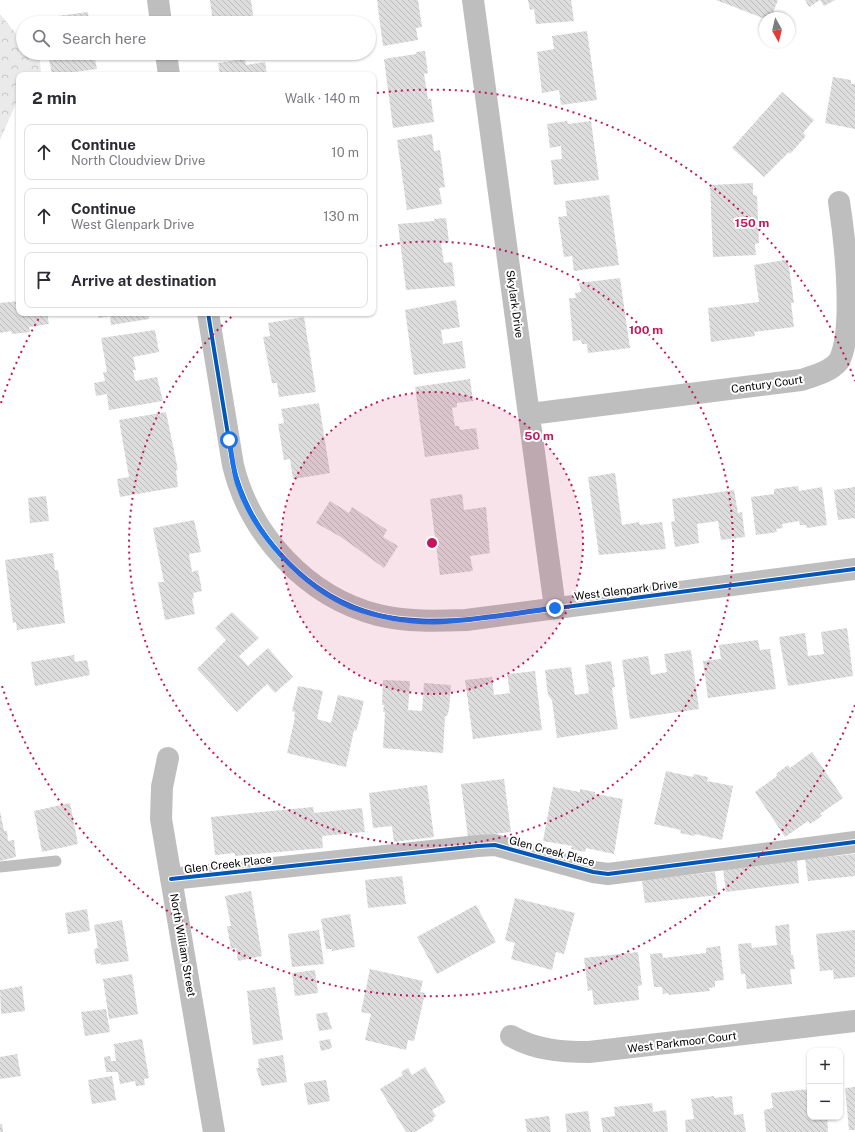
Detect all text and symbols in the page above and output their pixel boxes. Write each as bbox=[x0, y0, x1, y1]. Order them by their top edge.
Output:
north arrow bbox=[759, 12, 795, 48]
search box bbox=[16, 16, 376, 60]
icon: search bbox=[30, 27, 52, 49]
text: Search here bbox=[62, 30, 146, 47]
text: 2 min bbox=[32, 88, 77, 108]
text: Walk · 140 m bbox=[285, 91, 360, 106]
text: Continue bbox=[71, 136, 136, 153]
icon: ahead bbox=[33, 141, 55, 163]
text: 10 m bbox=[331, 145, 359, 160]
text: North Cloudview Drive bbox=[71, 153, 205, 168]
text: Continue bbox=[71, 200, 136, 217]
icon: ahead bbox=[33, 205, 55, 227]
text: 130 m bbox=[323, 209, 359, 224]
text: 150 m bbox=[735, 216, 769, 230]
text: West Glenpark Drive bbox=[71, 217, 194, 232]
icon: arrive bbox=[33, 269, 55, 291]
street label: Skylark Drive bbox=[504, 269, 526, 339]
text: Arrive at destination bbox=[71, 272, 216, 289]
text: 100 m bbox=[629, 323, 663, 337]
street label: Century Court bbox=[730, 373, 804, 395]
text: 50 m bbox=[524, 429, 554, 443]
route start bbox=[220, 431, 238, 449]
centre of rings bbox=[425, 536, 439, 550]
street label: West Glenpark Drive bbox=[574, 578, 678, 602]
route end bbox=[546, 599, 564, 617]
street label: Glen Creek Place bbox=[508, 834, 596, 868]
street label: Glen Creek Place bbox=[184, 853, 272, 875]
street label: North William Street bbox=[168, 893, 198, 997]
street label: West Parkmoor Court bbox=[627, 1029, 737, 1055]
map controls bbox=[807, 1048, 843, 1120]
button: + bbox=[807, 1048, 843, 1084]
button: − bbox=[807, 1084, 843, 1120]

